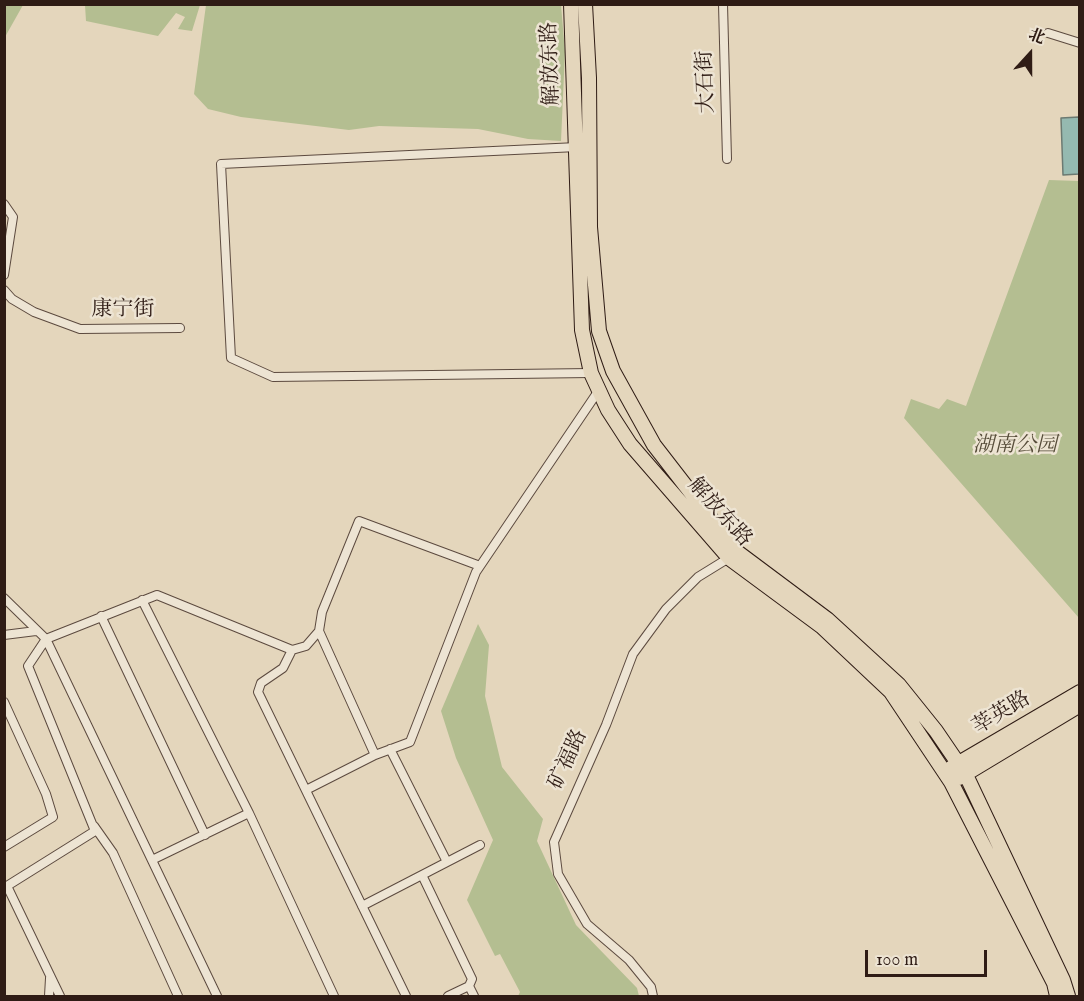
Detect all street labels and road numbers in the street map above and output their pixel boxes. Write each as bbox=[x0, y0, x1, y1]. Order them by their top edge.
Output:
street label: 解放东路 bbox=[538, 22, 566, 106]
street label: 大石街 bbox=[693, 50, 721, 114]
street label: 康宁街 bbox=[92, 298, 154, 324]
street label: 解放东路 bbox=[682, 473, 756, 553]
street label: 莘英路 bbox=[969, 687, 1035, 741]
street label: 矿福路 bbox=[544, 726, 594, 794]

